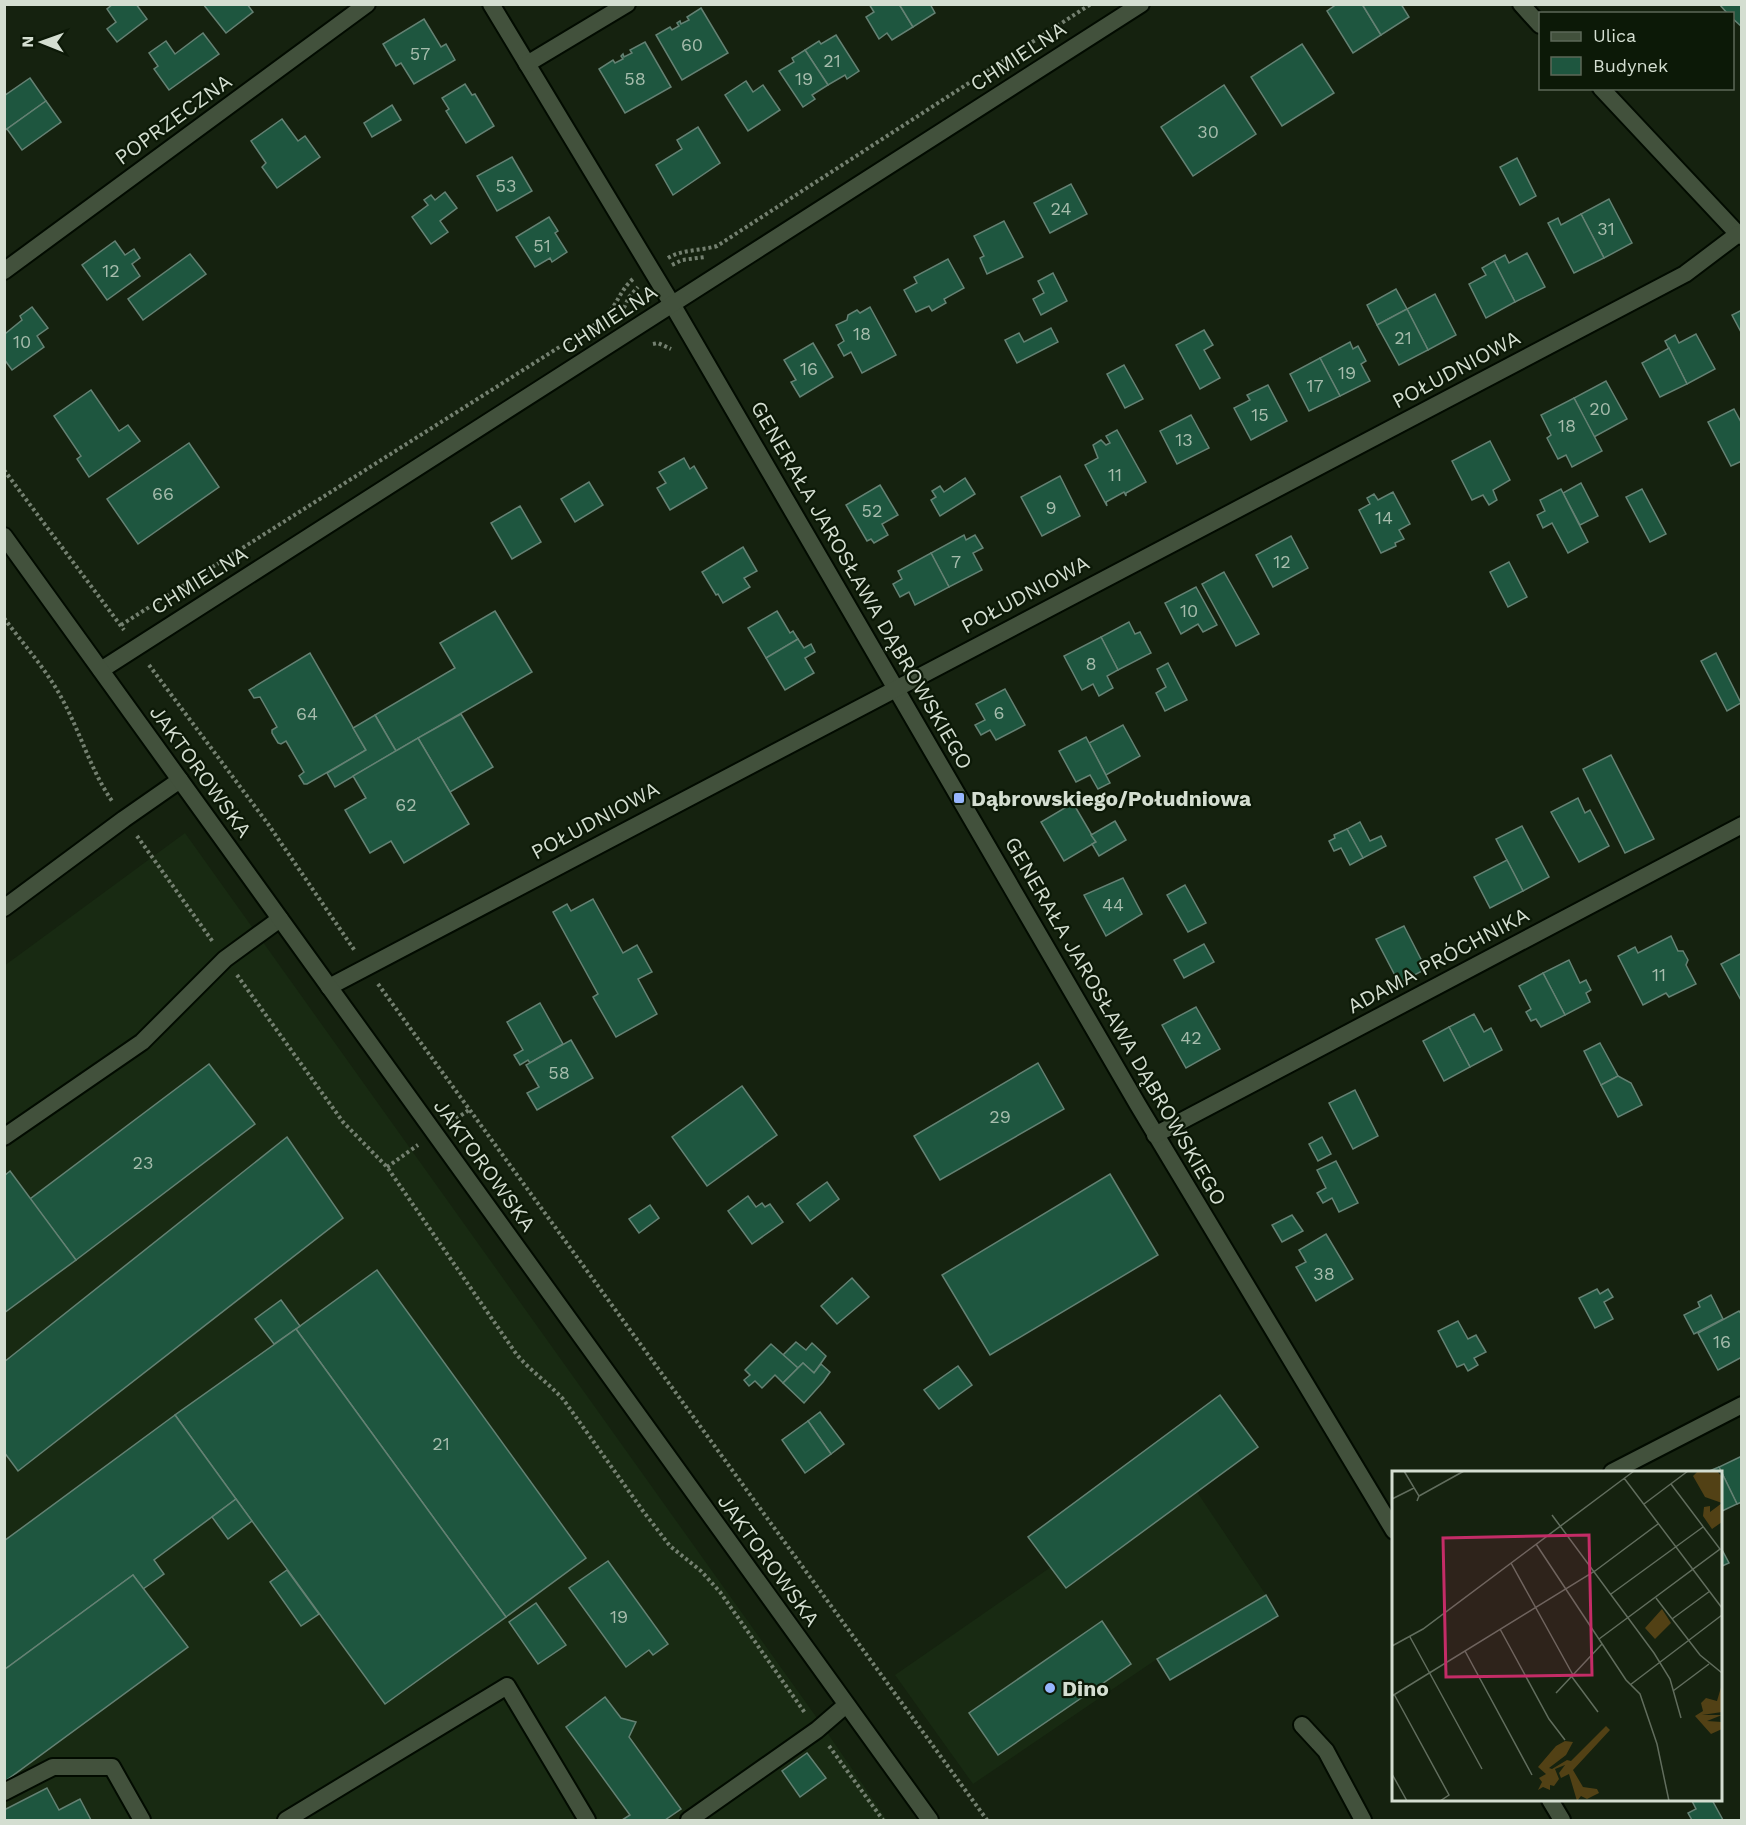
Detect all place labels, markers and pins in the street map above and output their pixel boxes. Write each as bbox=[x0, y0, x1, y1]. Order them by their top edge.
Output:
place label: Dąbrowskiego/Południowa bbox=[971, 786, 1252, 811]
marker: Dąbrowskiego/Południowa bbox=[952, 791, 966, 805]
place label: Dino bbox=[1062, 1676, 1109, 1701]
marker: Dino bbox=[1043, 1681, 1057, 1695]

